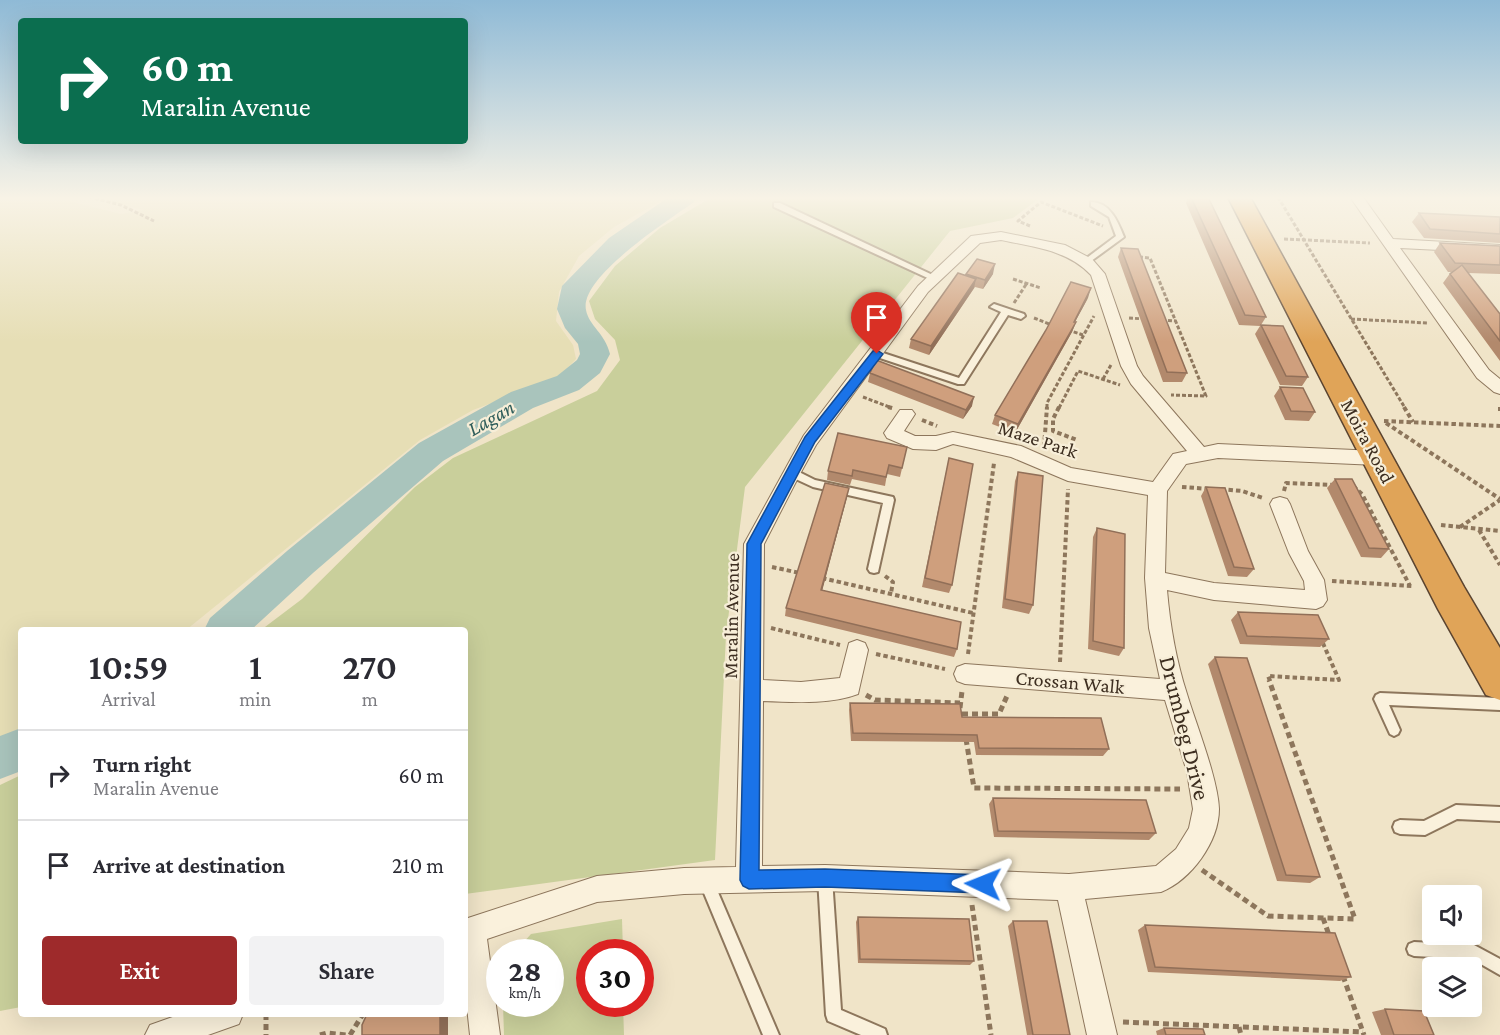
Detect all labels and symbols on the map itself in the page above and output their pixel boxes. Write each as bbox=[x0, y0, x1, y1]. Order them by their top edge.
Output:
pin bbox=[851, 292, 902, 354]
water label: Lagan bbox=[463, 395, 519, 441]
street label: Moira Road bbox=[1337, 395, 1400, 487]
street label: Maze Park bbox=[995, 416, 1081, 462]
street label: Maralin Avenue bbox=[719, 553, 743, 679]
street label: Drumbeg Drive bbox=[1155, 653, 1216, 803]
street label: Crossan Walk bbox=[1015, 666, 1126, 698]
position arrow bbox=[951, 852, 1015, 916]
speed limit sign: 30 bbox=[576, 939, 654, 1017]

